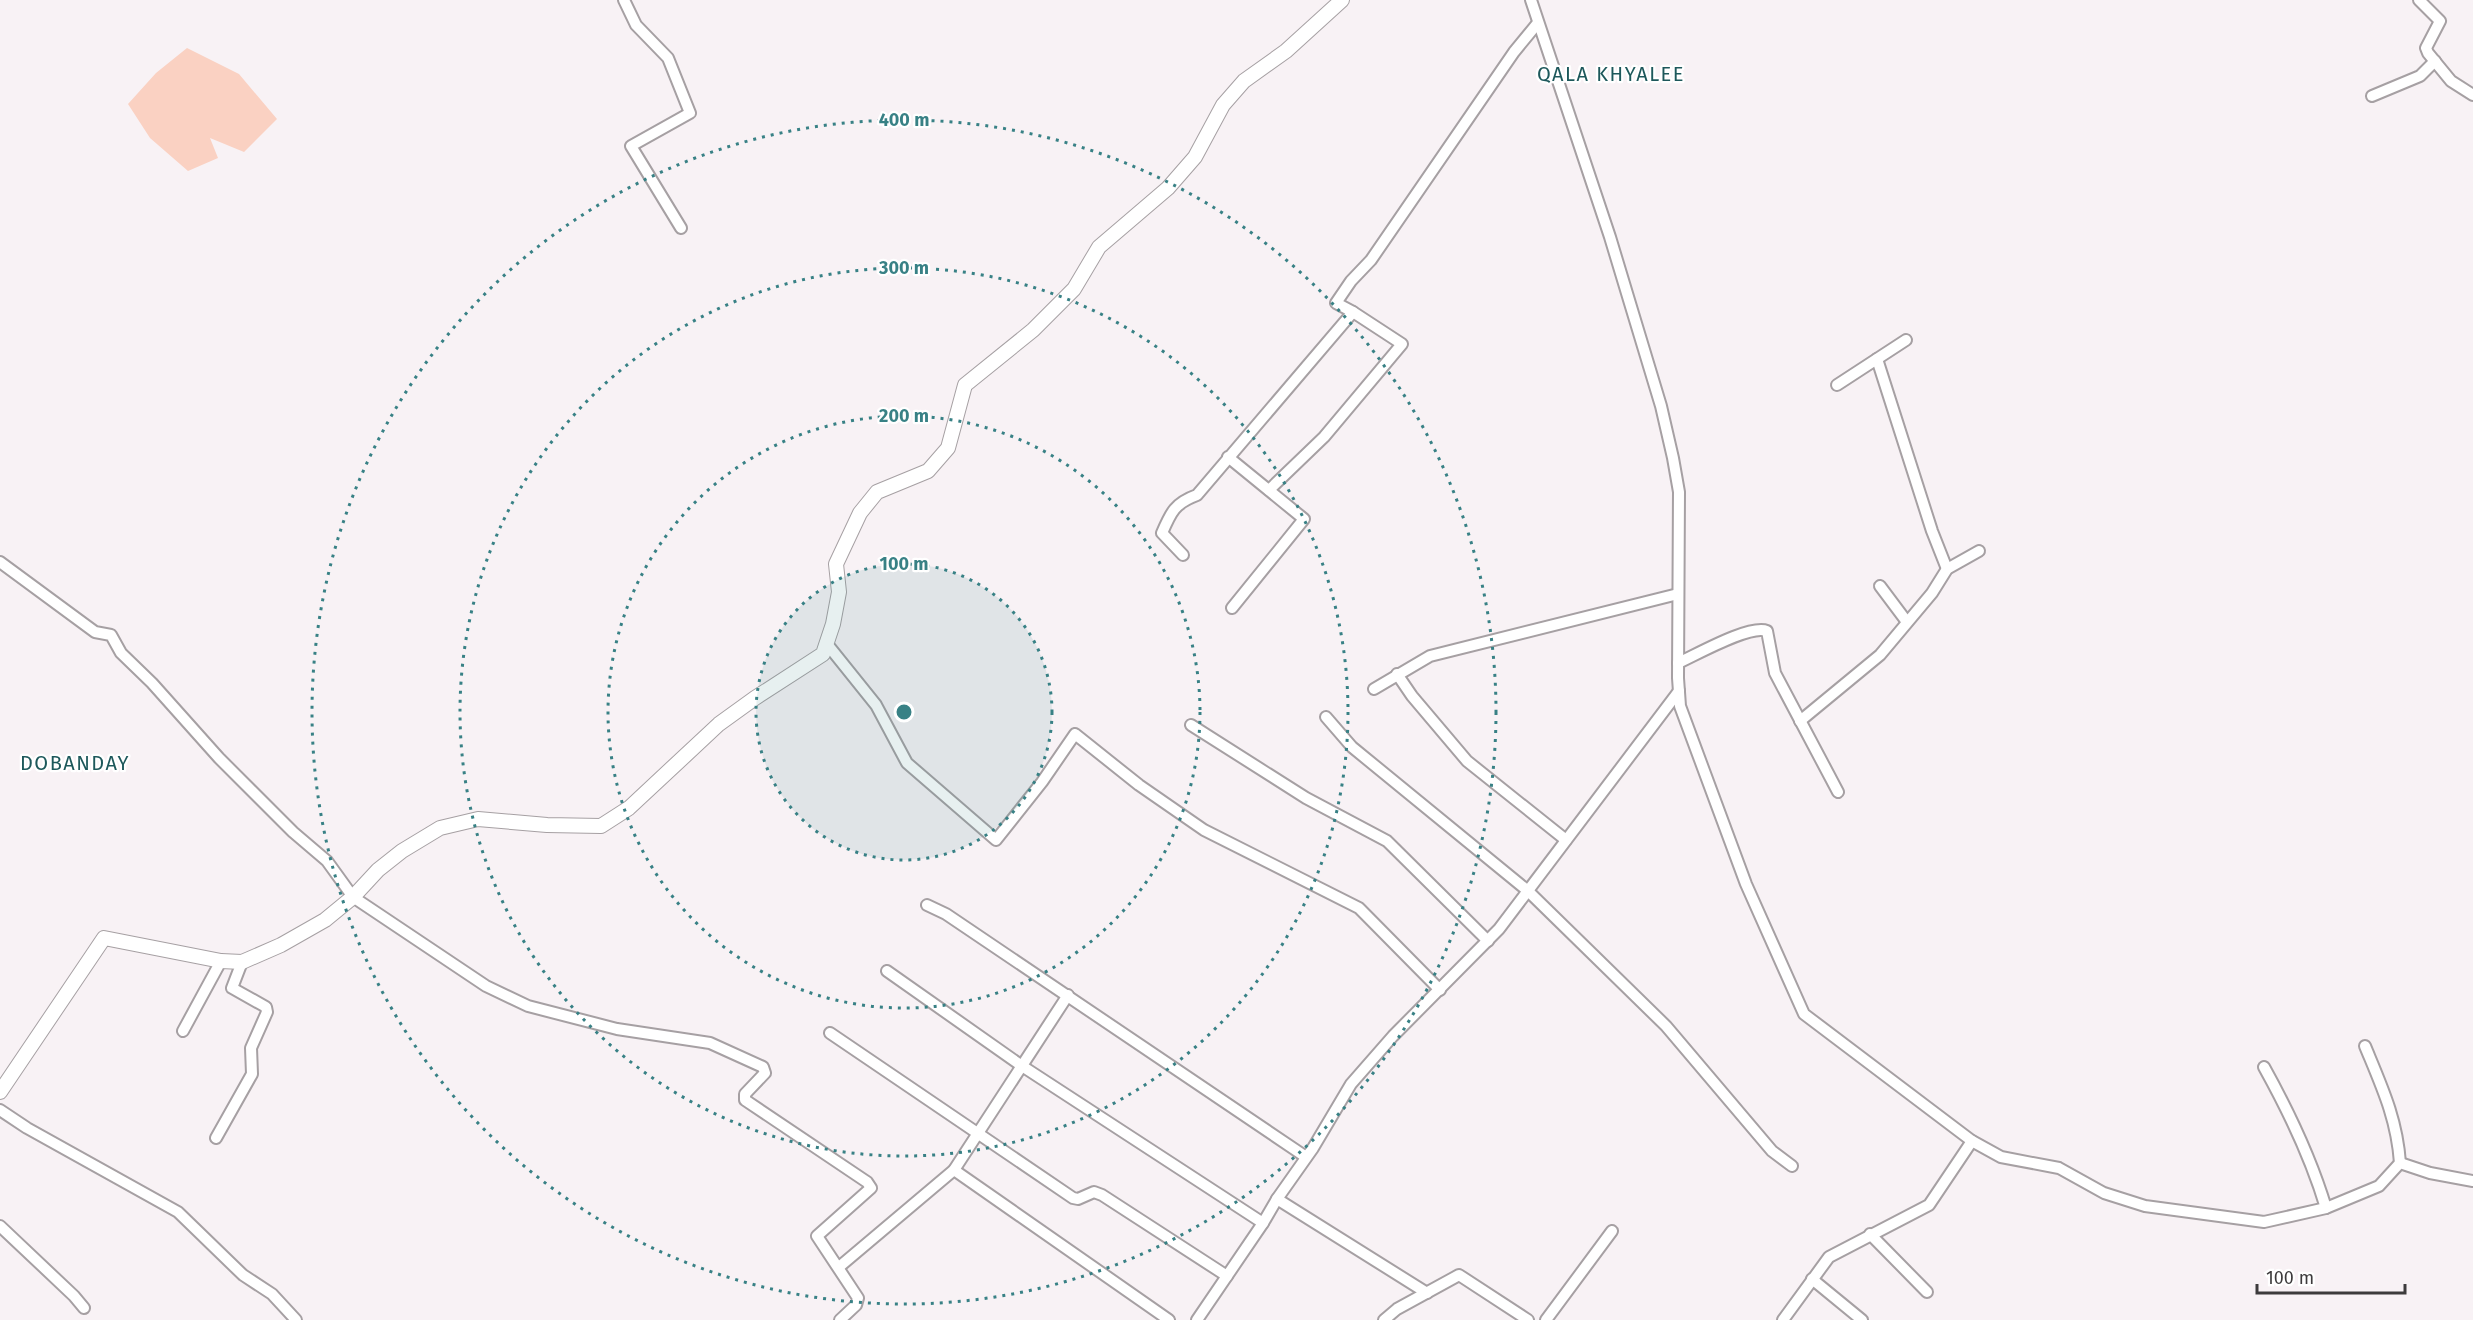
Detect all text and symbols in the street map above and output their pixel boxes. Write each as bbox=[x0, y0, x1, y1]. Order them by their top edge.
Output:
district label: QALA KHYALEE bbox=[1537, 62, 1685, 86]
text: 400 m bbox=[879, 109, 929, 131]
text: 300 m bbox=[878, 257, 929, 279]
text: 200 m bbox=[879, 405, 929, 427]
text: 100 m bbox=[880, 553, 928, 575]
centre of rings bbox=[894, 702, 914, 722]
district label: DOBANDAY bbox=[20, 751, 130, 775]
scale bar bbox=[2257, 1257, 2406, 1295]
text: 100 m bbox=[2266, 1267, 2314, 1289]

